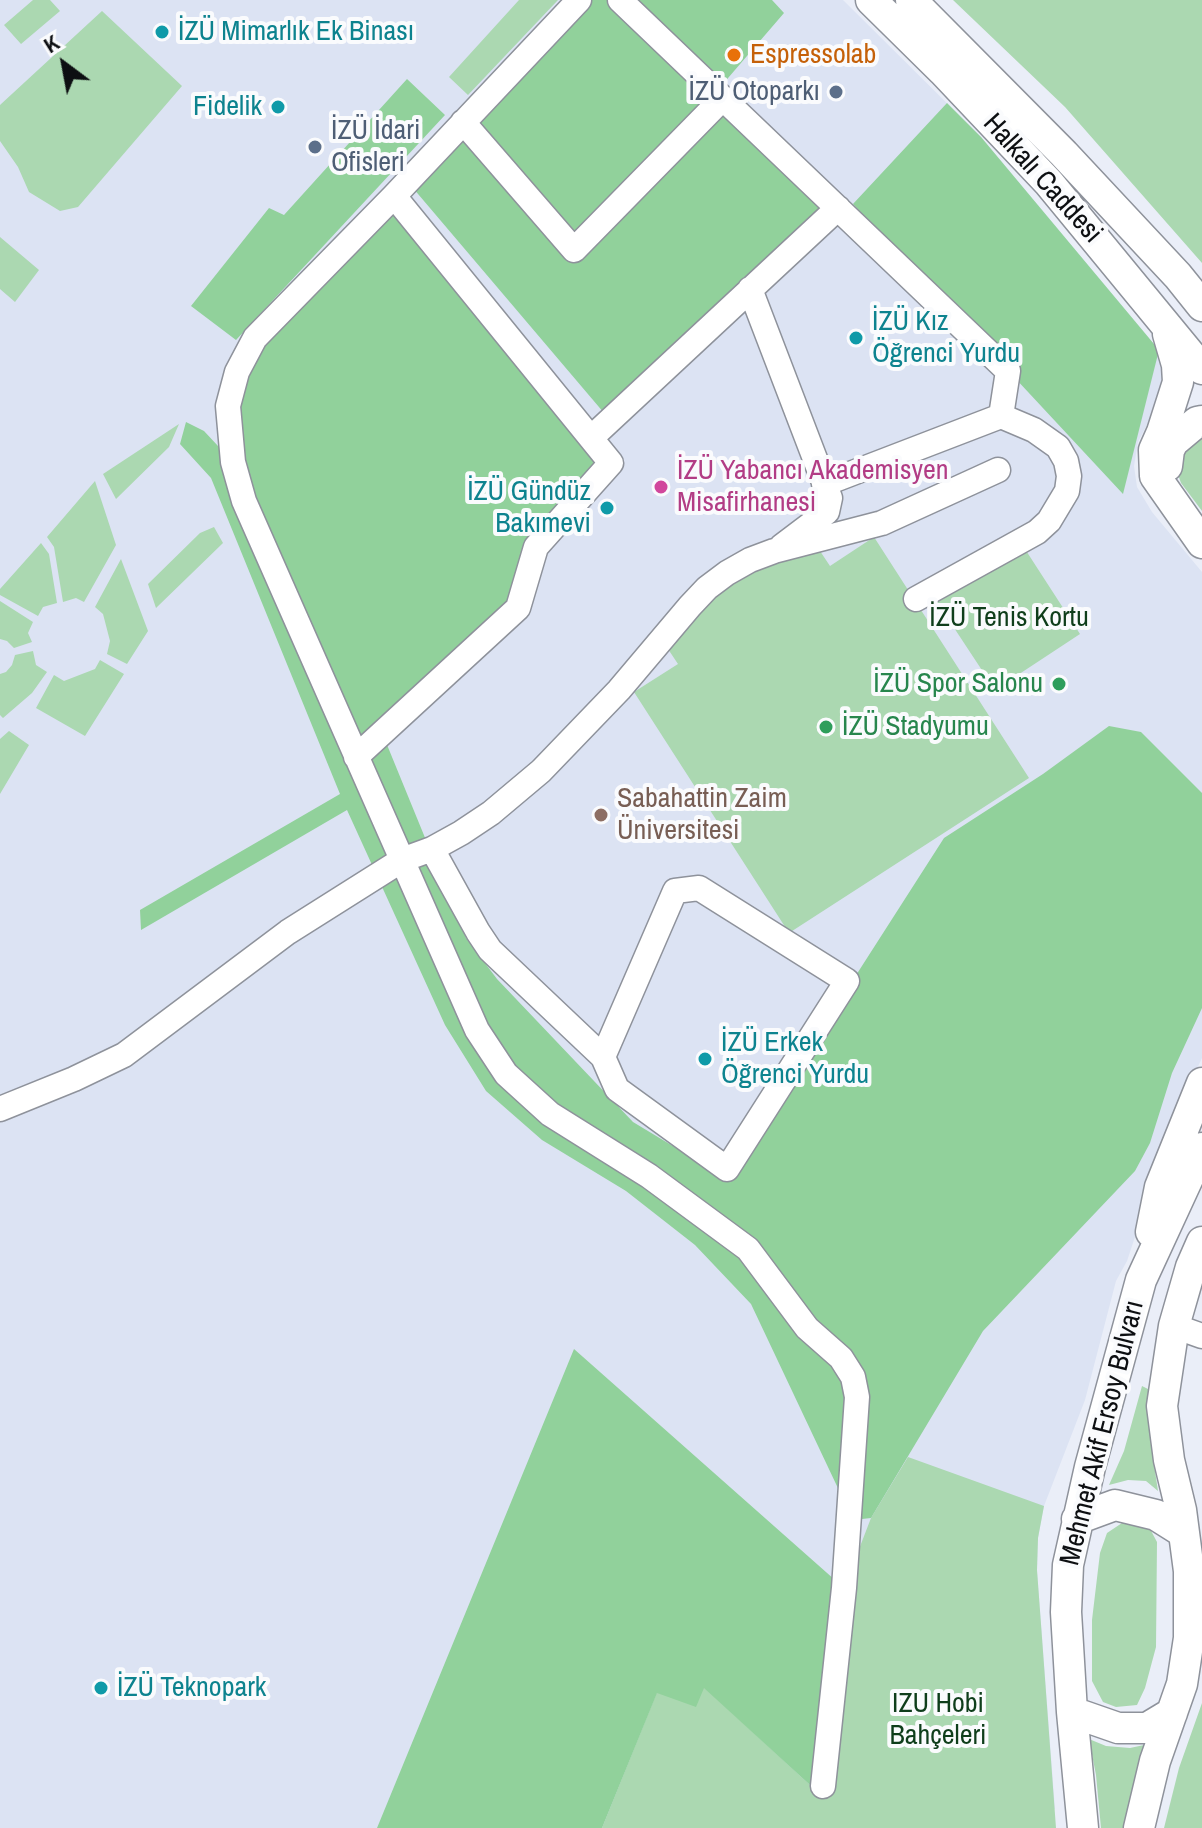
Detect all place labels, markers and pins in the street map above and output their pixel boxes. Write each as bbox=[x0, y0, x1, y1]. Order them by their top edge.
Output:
place label: İZÜ Mimarlık Ek Binası bbox=[178, 15, 414, 49]
marker: İZÜ Mimarlık Ek Binası bbox=[153, 23, 171, 41]
place label: Espressolab bbox=[750, 38, 876, 72]
marker: Espressolab bbox=[725, 46, 743, 64]
place label: İZÜ Otoparkı bbox=[689, 75, 820, 109]
marker: İZÜ Otoparkı bbox=[827, 83, 845, 101]
place label: Fidelik bbox=[193, 90, 262, 124]
marker: Fidelik bbox=[269, 98, 287, 116]
place label: İZÜ İdari Ofisleri bbox=[331, 114, 420, 180]
marker: İZÜ İdari Ofisleri bbox=[306, 138, 324, 156]
place label: İZÜ Kız Öğrenci Yurdu bbox=[872, 305, 1020, 371]
marker: İZÜ Kız Öğrenci Yurdu bbox=[847, 329, 865, 347]
place label: İZÜ Yabancı Akademisyen Misafirhanesi bbox=[677, 454, 948, 520]
place label: İZÜ Gündüz Bakımevi bbox=[467, 475, 591, 541]
marker: İZÜ Yabancı Akademisyen Misafirhanesi bbox=[652, 478, 670, 496]
marker: İZÜ Gündüz Bakımevi bbox=[598, 499, 616, 517]
place label: İZÜ Spor Salonu bbox=[873, 667, 1043, 701]
marker: İZÜ Spor Salonu bbox=[1050, 675, 1068, 693]
place label: İZÜ Stadyumu bbox=[842, 710, 989, 744]
marker: İZÜ Stadyumu bbox=[817, 718, 835, 736]
place label: Sabahattin Zaim Üniversitesi bbox=[617, 782, 787, 848]
marker: Sabahattin Zaim Üniversitesi bbox=[592, 806, 610, 824]
place label: İZÜ Erkek Öğrenci Yurdu bbox=[721, 1026, 869, 1092]
marker: İZÜ Erkek Öğrenci Yurdu bbox=[696, 1050, 714, 1068]
place label: İZÜ Teknopark bbox=[117, 1671, 266, 1705]
marker: İZÜ Teknopark bbox=[92, 1679, 110, 1697]

